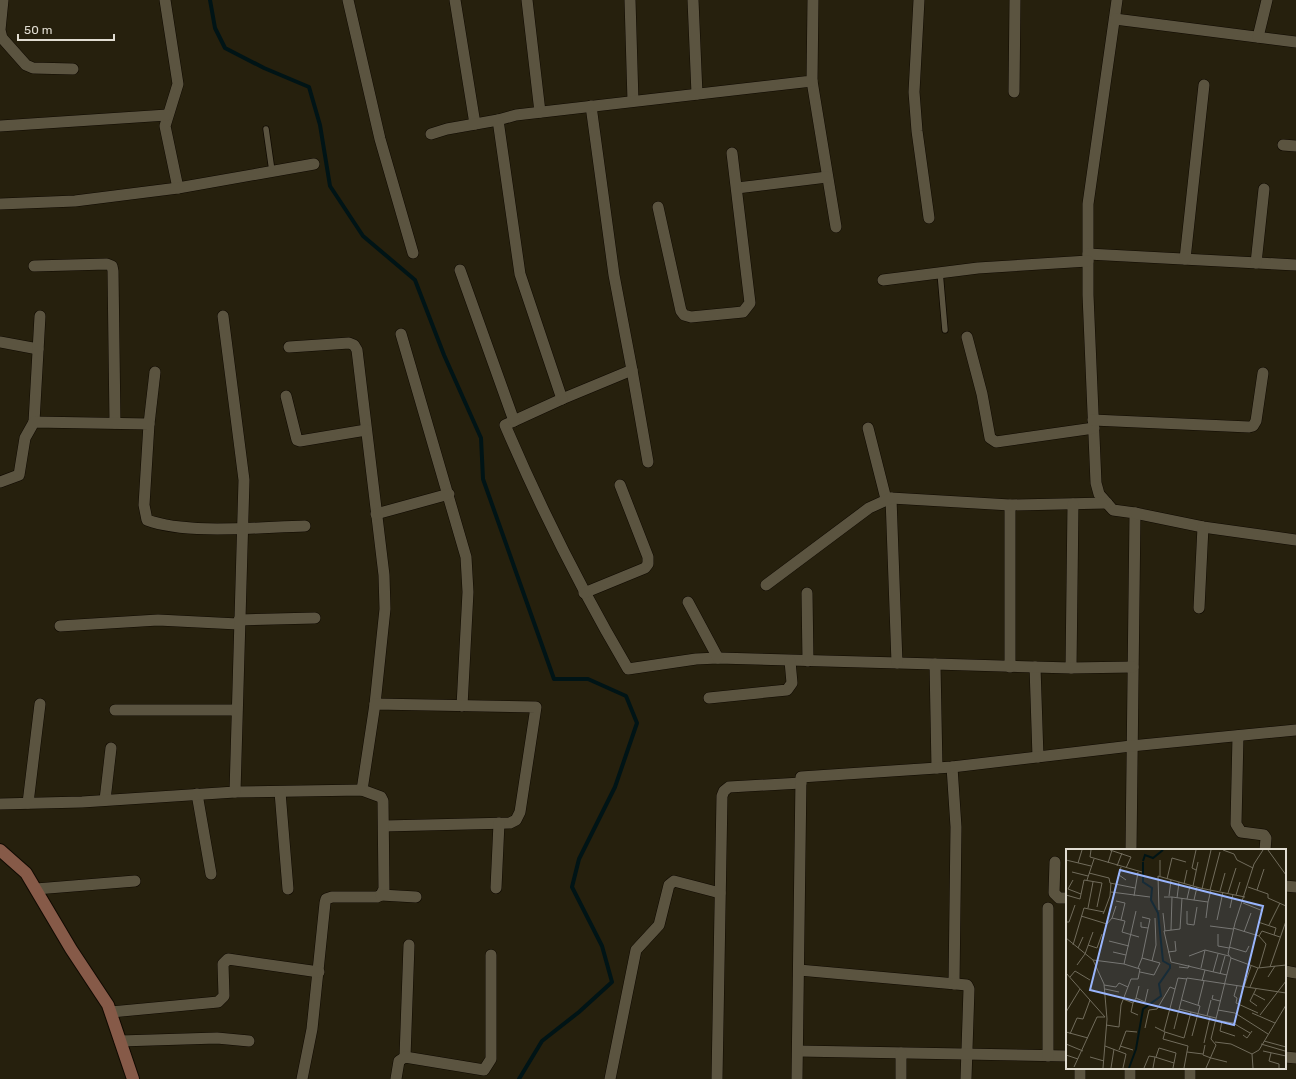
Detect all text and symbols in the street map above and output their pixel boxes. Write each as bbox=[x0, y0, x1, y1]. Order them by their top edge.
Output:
scale bar bbox=[18, 16, 114, 42]
text: 50 m bbox=[24, 23, 52, 37]
inset map bbox=[1066, 849, 1286, 1069]

